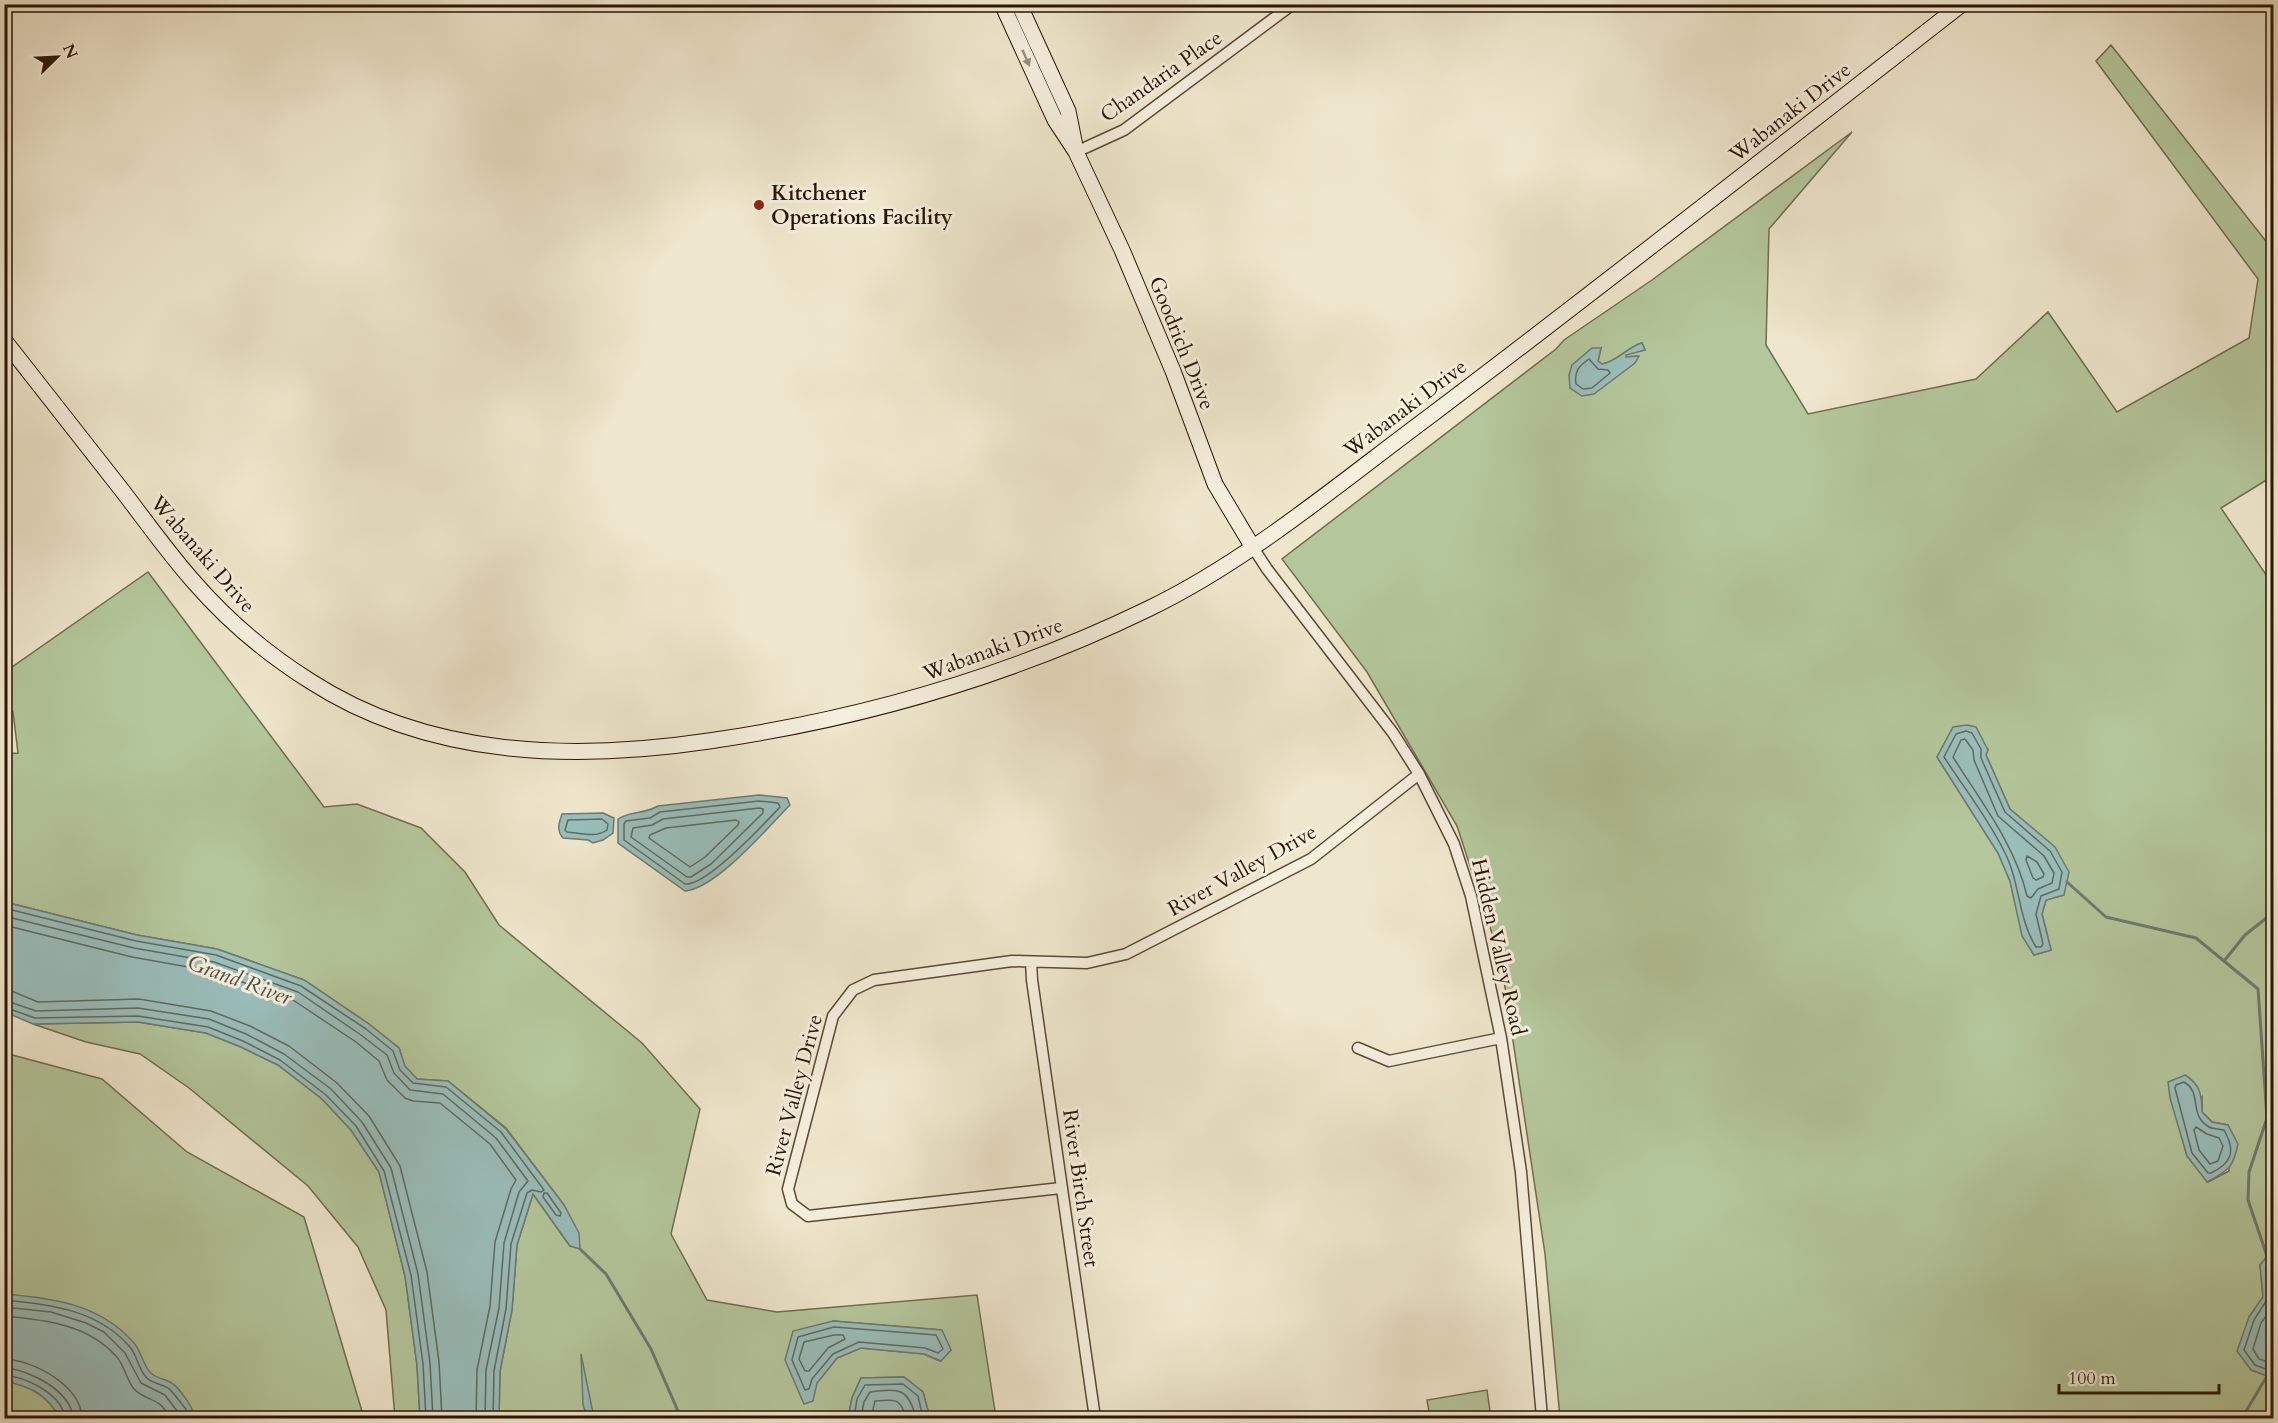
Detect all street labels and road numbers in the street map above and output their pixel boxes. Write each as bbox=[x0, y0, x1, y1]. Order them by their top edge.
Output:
street label: Chandaria Place bbox=[1094, 23, 1228, 129]
street label: Wabanaki Drive bbox=[1723, 56, 1857, 170]
street label: Goodrich Drive bbox=[1142, 272, 1222, 414]
street label: Wabanaki Drive bbox=[1337, 353, 1473, 465]
street label: Wabanaki Drive bbox=[143, 489, 262, 619]
street label: Wabanaki Drive bbox=[918, 611, 1067, 689]
street label: River Valley Drive bbox=[1163, 817, 1322, 923]
street label: Hidden Valley Road bbox=[1464, 856, 1533, 1038]
street label: River Valley Drive bbox=[759, 1011, 830, 1179]
street label: River Birch Street bbox=[1055, 1107, 1106, 1269]

